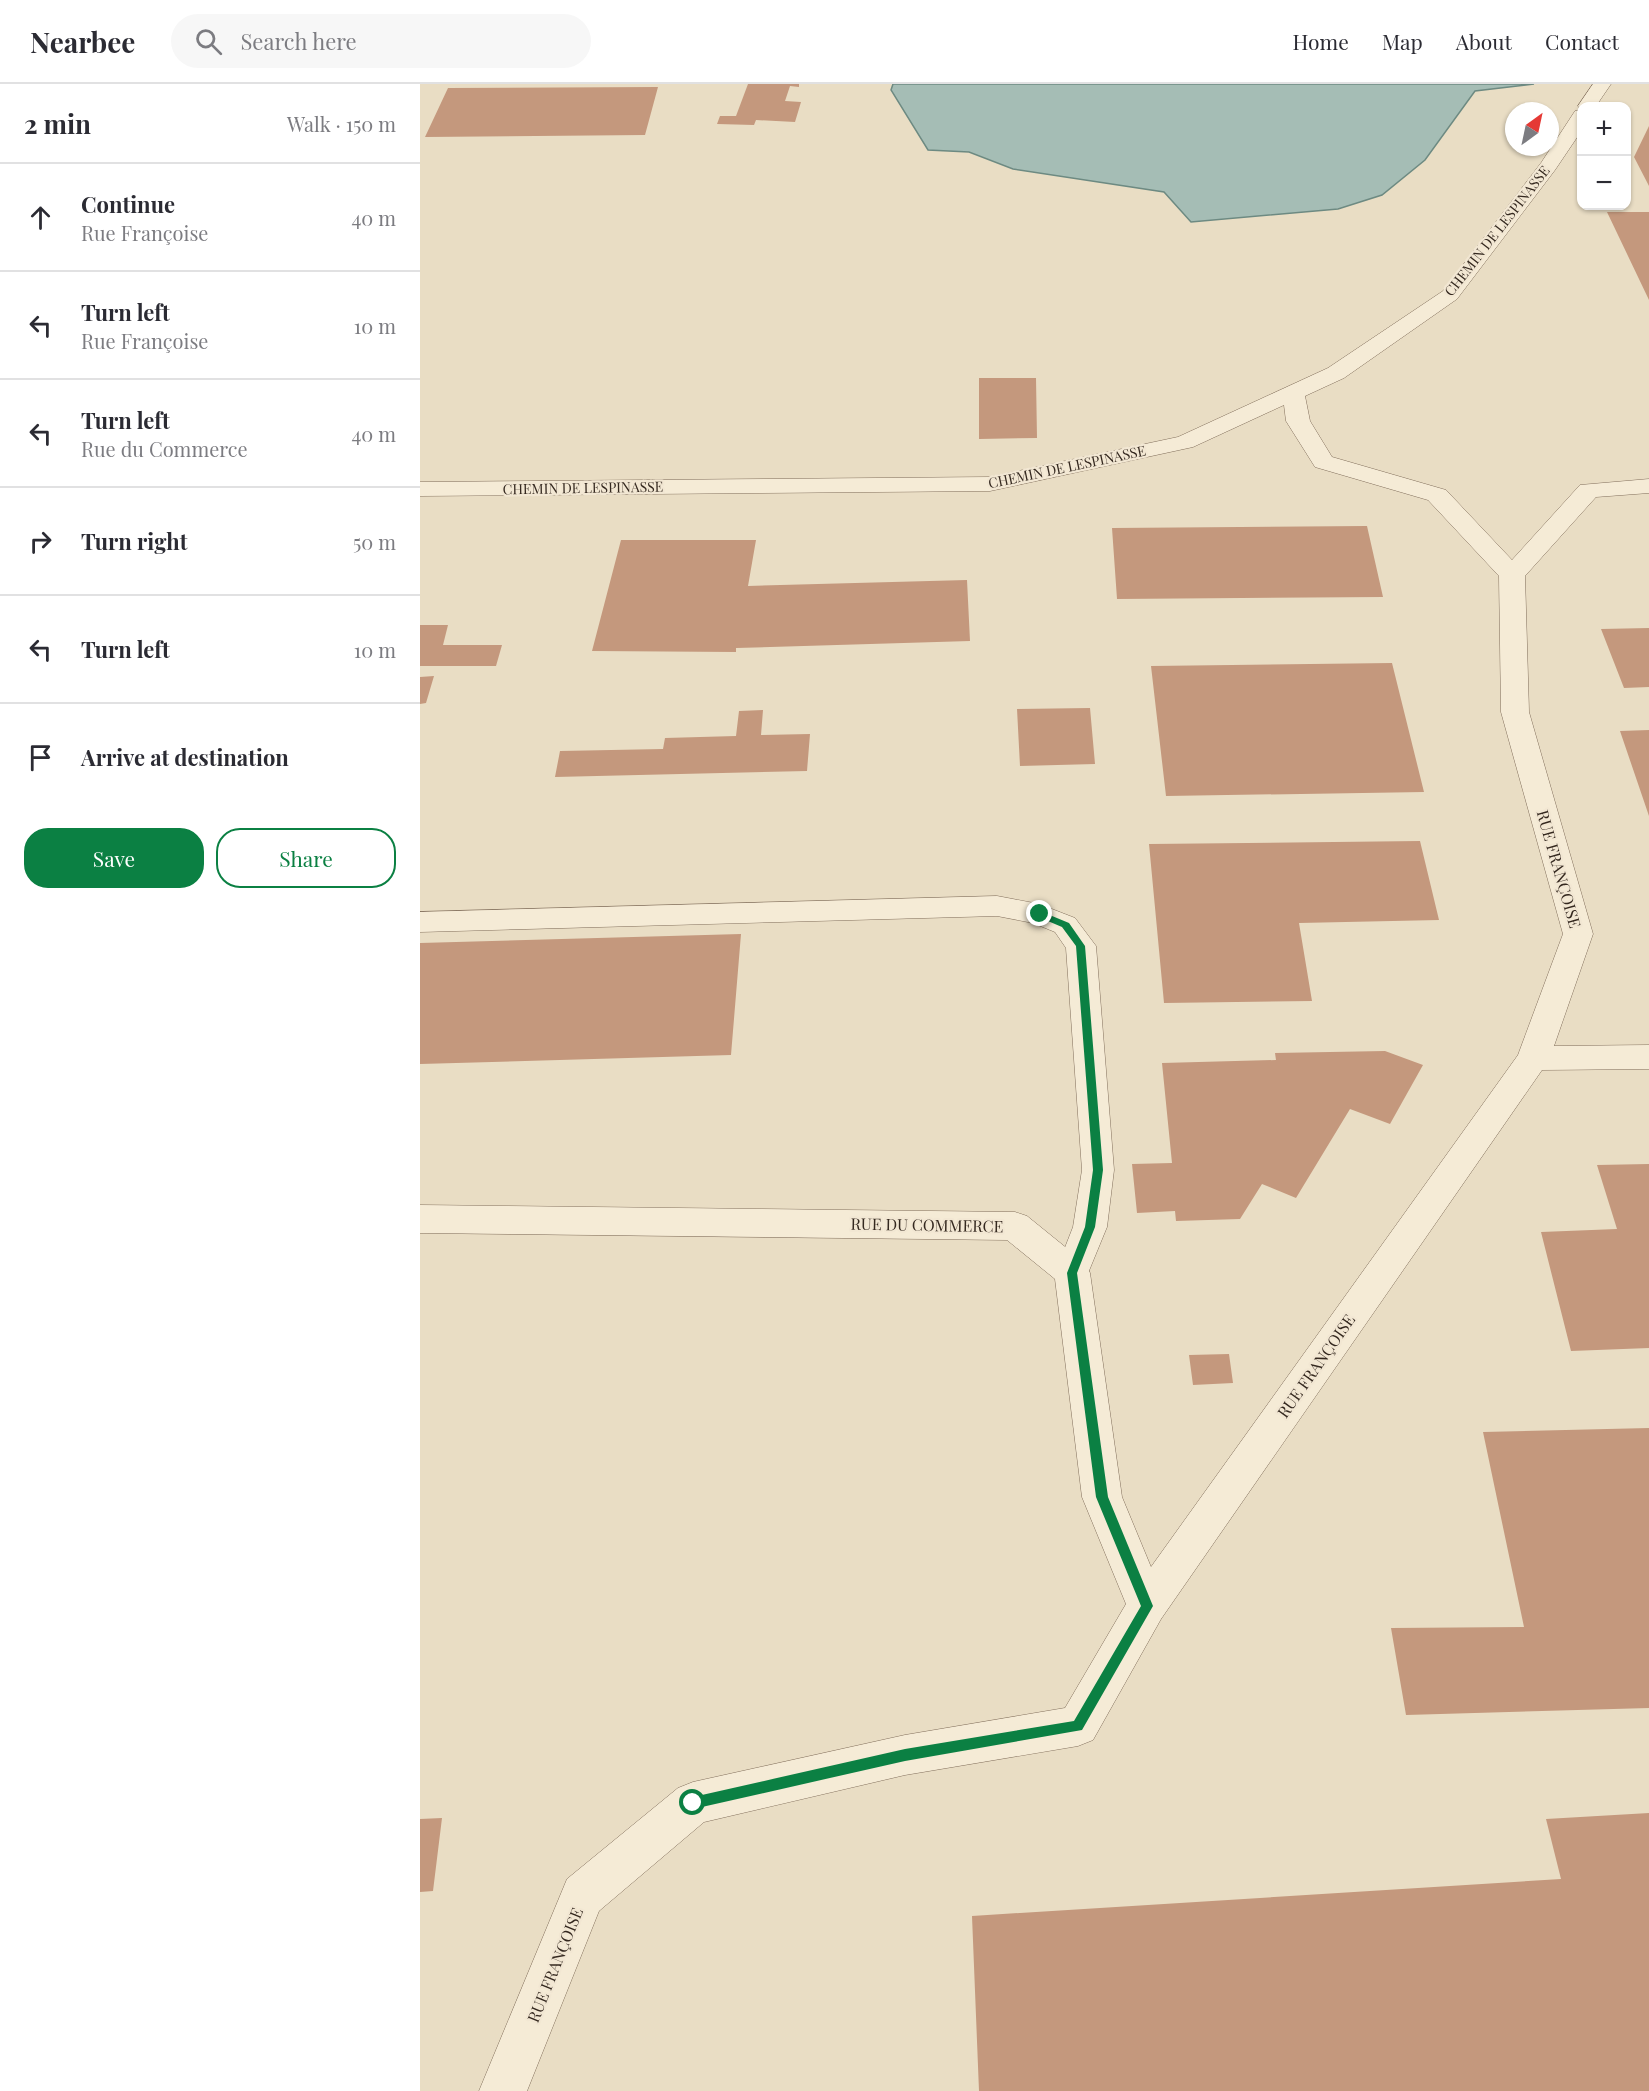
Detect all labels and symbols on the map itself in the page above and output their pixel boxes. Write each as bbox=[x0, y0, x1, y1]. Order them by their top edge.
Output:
north arrow bbox=[1505, 102, 1559, 156]
street label: CHEMIN DE LESPINASSE bbox=[1440, 162, 1554, 300]
street label: CHEMIN DE LESPINASSE bbox=[986, 441, 1147, 492]
street label: CHEMIN DE LESPINASSE bbox=[503, 477, 663, 498]
street label: RUE FRANÇOISE bbox=[1533, 807, 1586, 930]
route end bbox=[1026, 900, 1052, 926]
street label: RUE DU COMMERCE bbox=[850, 1213, 1004, 1236]
street label: RUE FRANÇOISE bbox=[1272, 1310, 1359, 1422]
route start bbox=[679, 1789, 705, 1815]
street label: RUE FRANÇOISE bbox=[522, 1904, 587, 2025]

